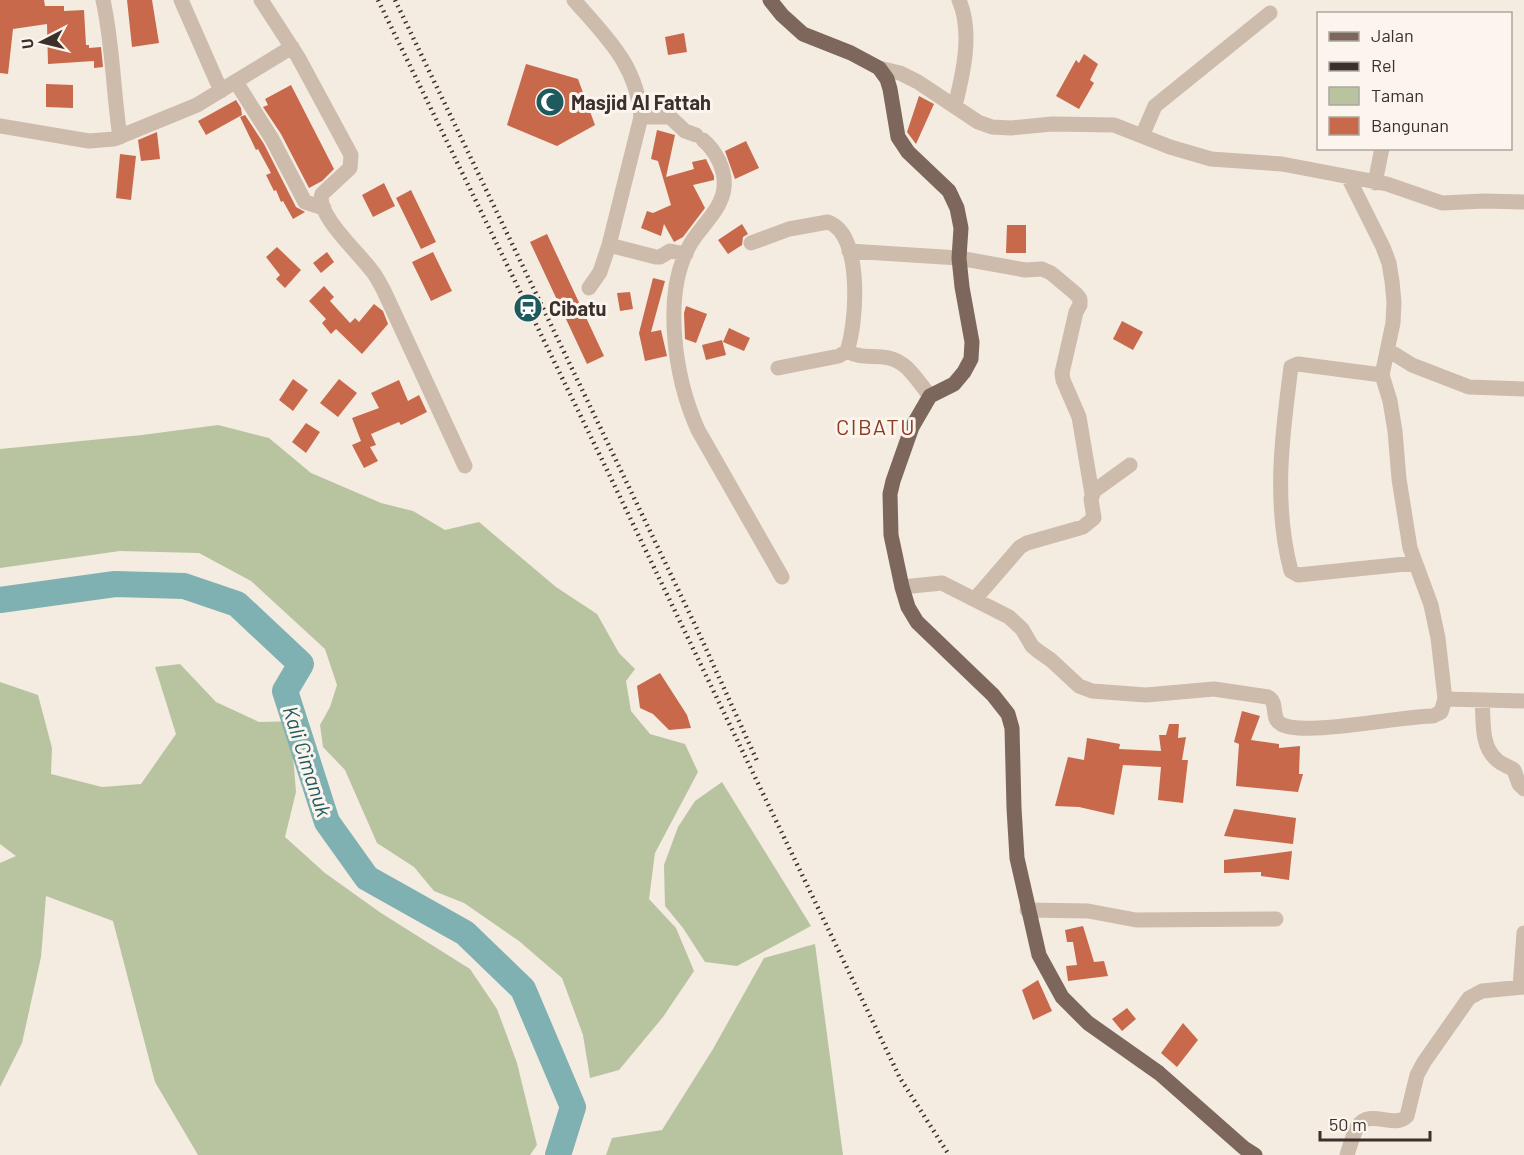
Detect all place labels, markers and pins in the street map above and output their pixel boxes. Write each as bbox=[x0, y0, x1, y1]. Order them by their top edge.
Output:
mosque icon: Masjid Al Fattah bbox=[534, 86, 566, 118]
place label: Masjid Al Fattah bbox=[571, 90, 711, 114]
station icon: Cibatu bbox=[512, 292, 544, 324]
place label: Cibatu bbox=[549, 296, 606, 320]

